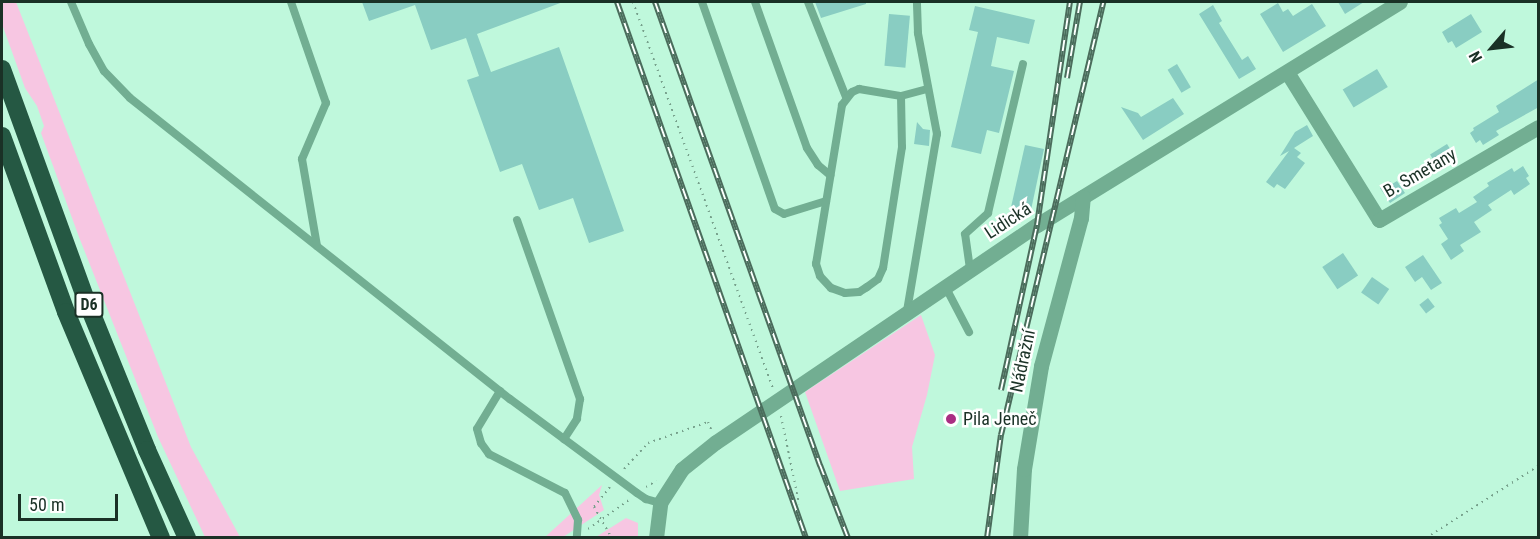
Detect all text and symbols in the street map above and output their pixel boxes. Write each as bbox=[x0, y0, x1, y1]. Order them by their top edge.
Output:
north arrow bbox=[1462, 18, 1522, 78]
text: N bbox=[1465, 48, 1486, 65]
street label: B. Smetany bbox=[1380, 144, 1460, 202]
street label: Lidická bbox=[981, 198, 1035, 244]
road number: D6 bbox=[74, 292, 104, 318]
street label: Nádražní bbox=[1006, 328, 1040, 394]
place label: Pila Jeneč bbox=[963, 408, 1037, 430]
marker: Pila Jeneč bbox=[944, 412, 958, 426]
scale bar bbox=[21, 482, 122, 520]
text: 50 m bbox=[29, 494, 64, 515]

